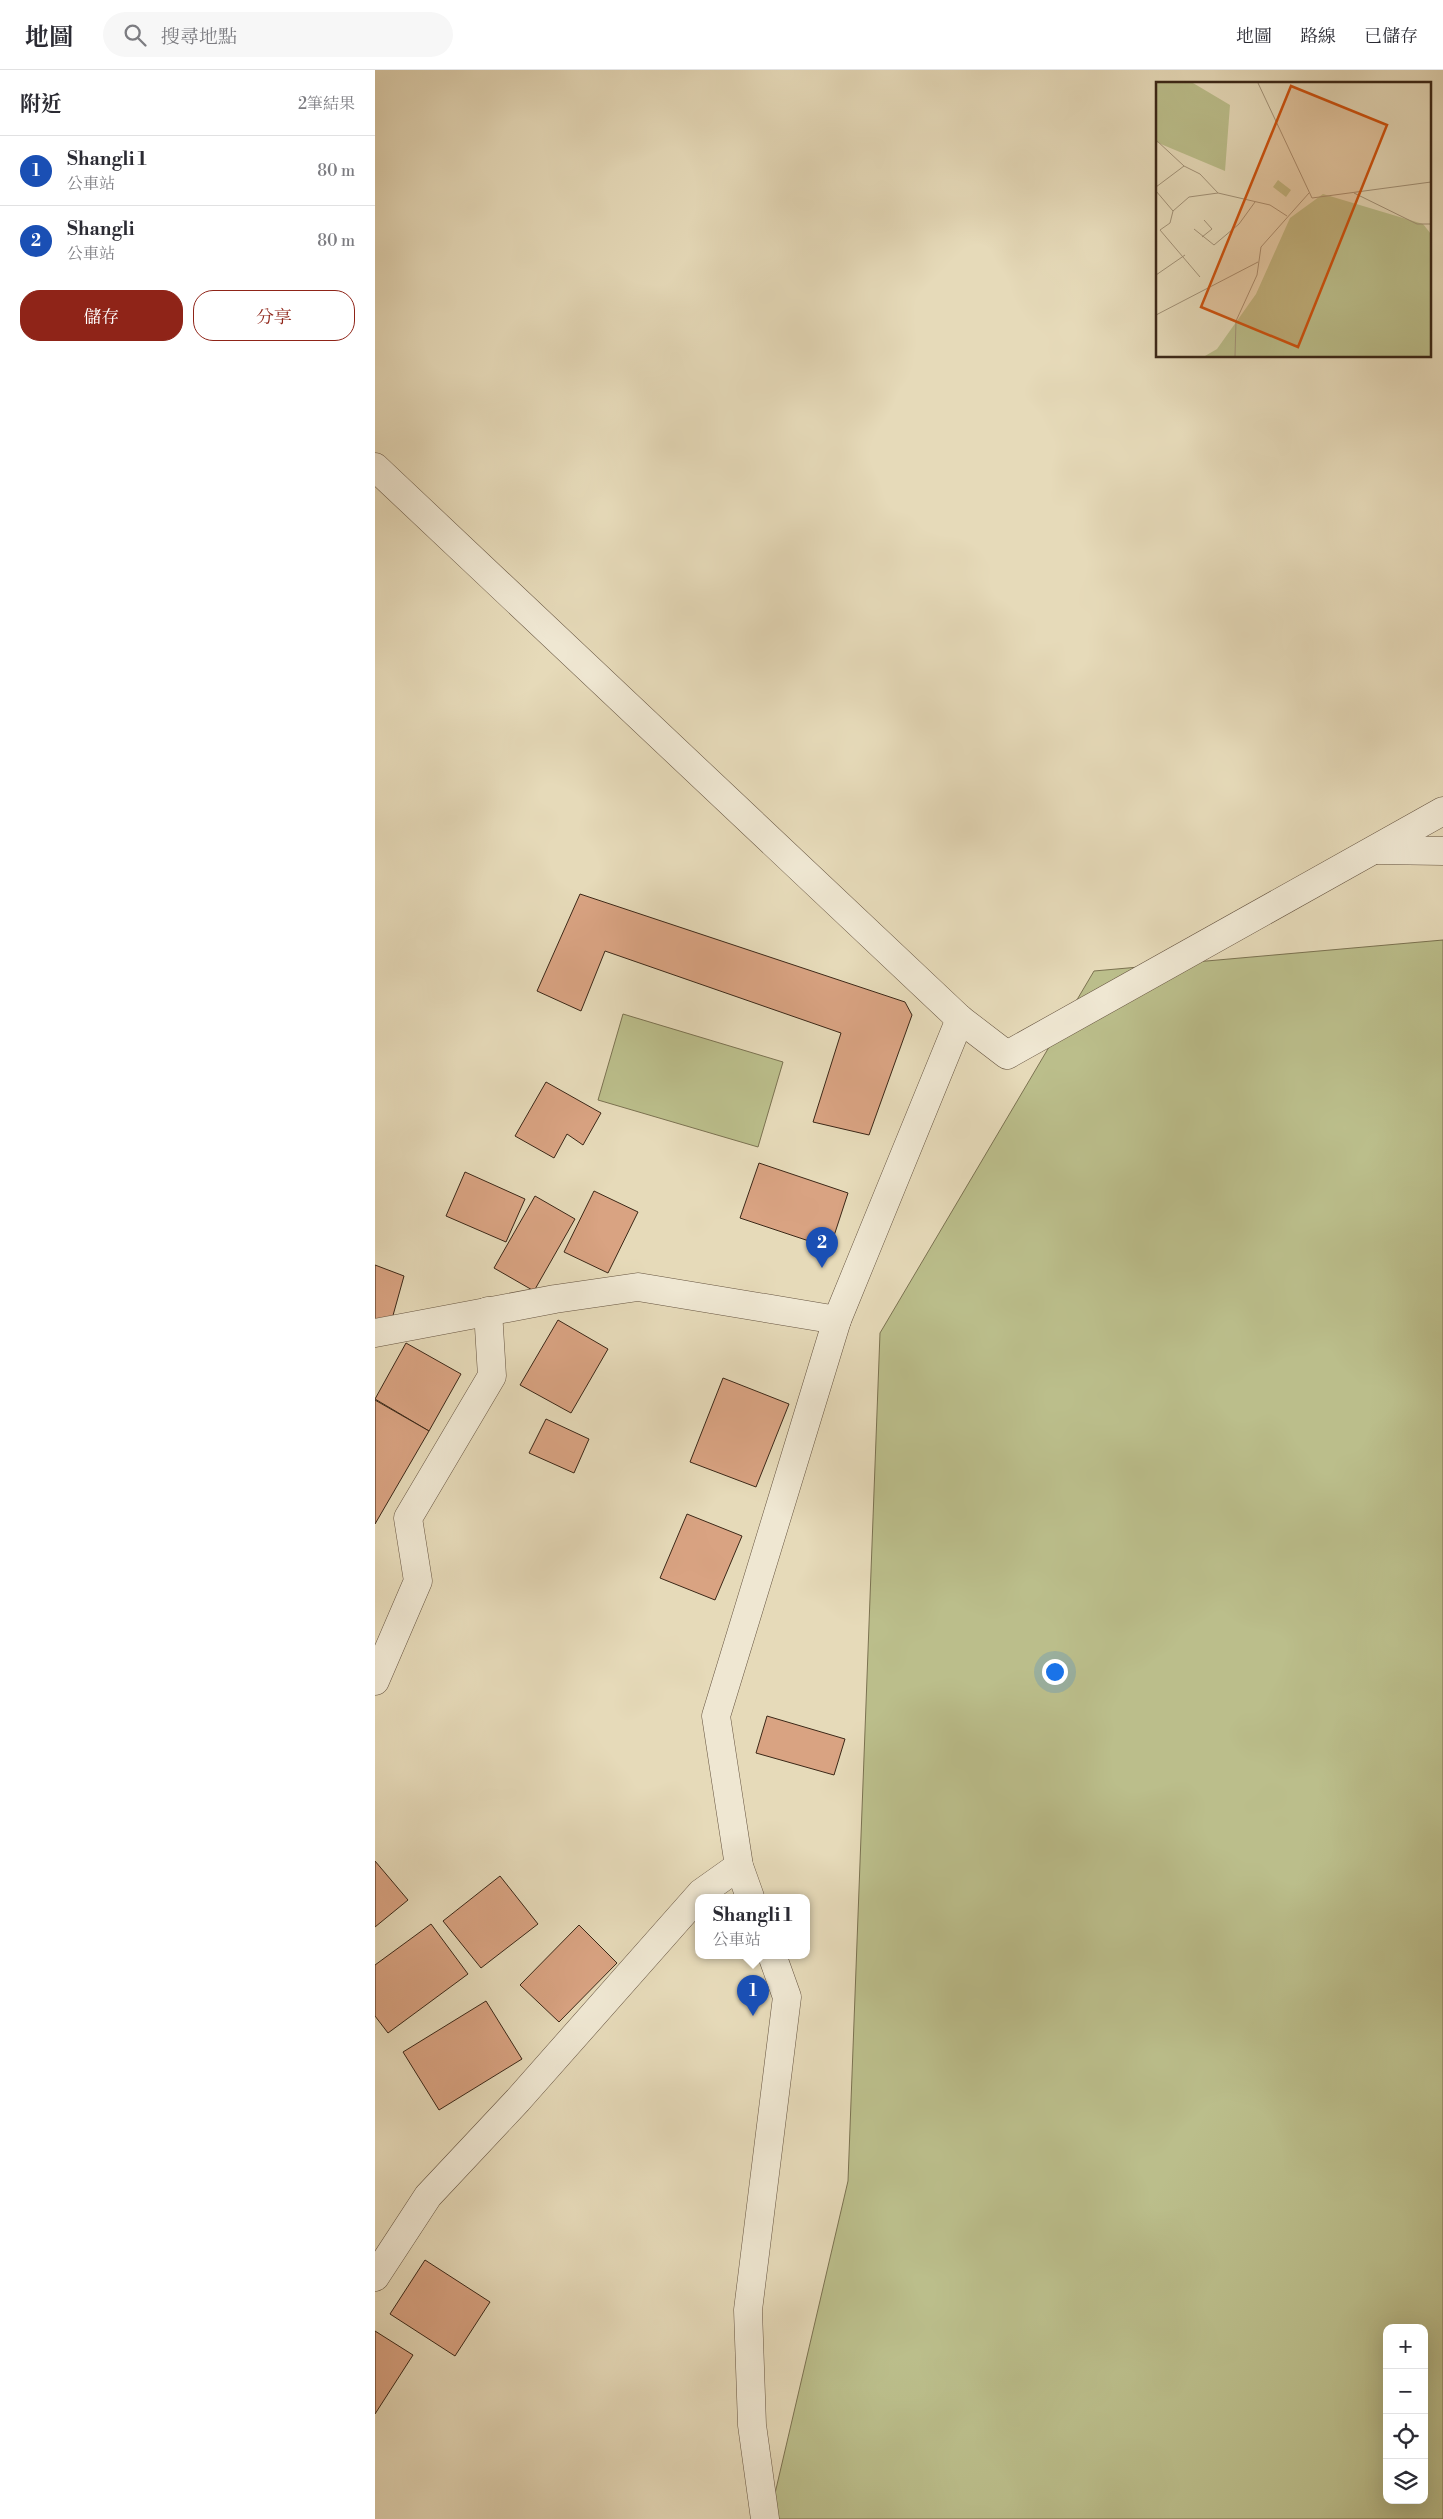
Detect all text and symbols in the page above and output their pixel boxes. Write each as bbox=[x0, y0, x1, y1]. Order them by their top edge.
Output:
search box bbox=[103, 12, 453, 57]
icon: search bbox=[121, 21, 149, 49]
text: 地圖 bbox=[25, 23, 73, 53]
text: 搜尋地點 bbox=[161, 25, 237, 49]
text: 地圖 bbox=[1236, 25, 1272, 48]
text: 路線 bbox=[1300, 25, 1336, 48]
text: 已儲存 bbox=[1364, 25, 1418, 48]
inset map bbox=[1156, 82, 1431, 358]
text: 附近 bbox=[20, 92, 62, 118]
text: 2筆結果 bbox=[298, 94, 355, 114]
text: Shangli 1 bbox=[67, 147, 147, 171]
text: 1 bbox=[32, 161, 40, 181]
text: 80 m bbox=[317, 161, 355, 181]
text: 公車站 bbox=[67, 174, 115, 194]
text: Shangli bbox=[67, 217, 135, 241]
text: 2 bbox=[31, 231, 41, 251]
text: 80 m bbox=[317, 231, 355, 251]
text: 公車站 bbox=[67, 244, 115, 264]
button: 儲存 bbox=[20, 290, 183, 341]
button: 分享 bbox=[193, 290, 355, 341]
pin: 2 bbox=[806, 1227, 838, 1268]
your location bbox=[1042, 1659, 1068, 1685]
popup bbox=[695, 1894, 810, 1959]
text: Shangli 1 bbox=[713, 1903, 792, 1927]
text: 公車站 bbox=[713, 1930, 761, 1950]
pin: 1 bbox=[737, 1975, 769, 2016]
map controls bbox=[1383, 2324, 1428, 2504]
button: + bbox=[1383, 2324, 1428, 2369]
button: − bbox=[1383, 2369, 1428, 2414]
button: locate bbox=[1383, 2414, 1428, 2459]
button: layers bbox=[1383, 2459, 1428, 2504]

